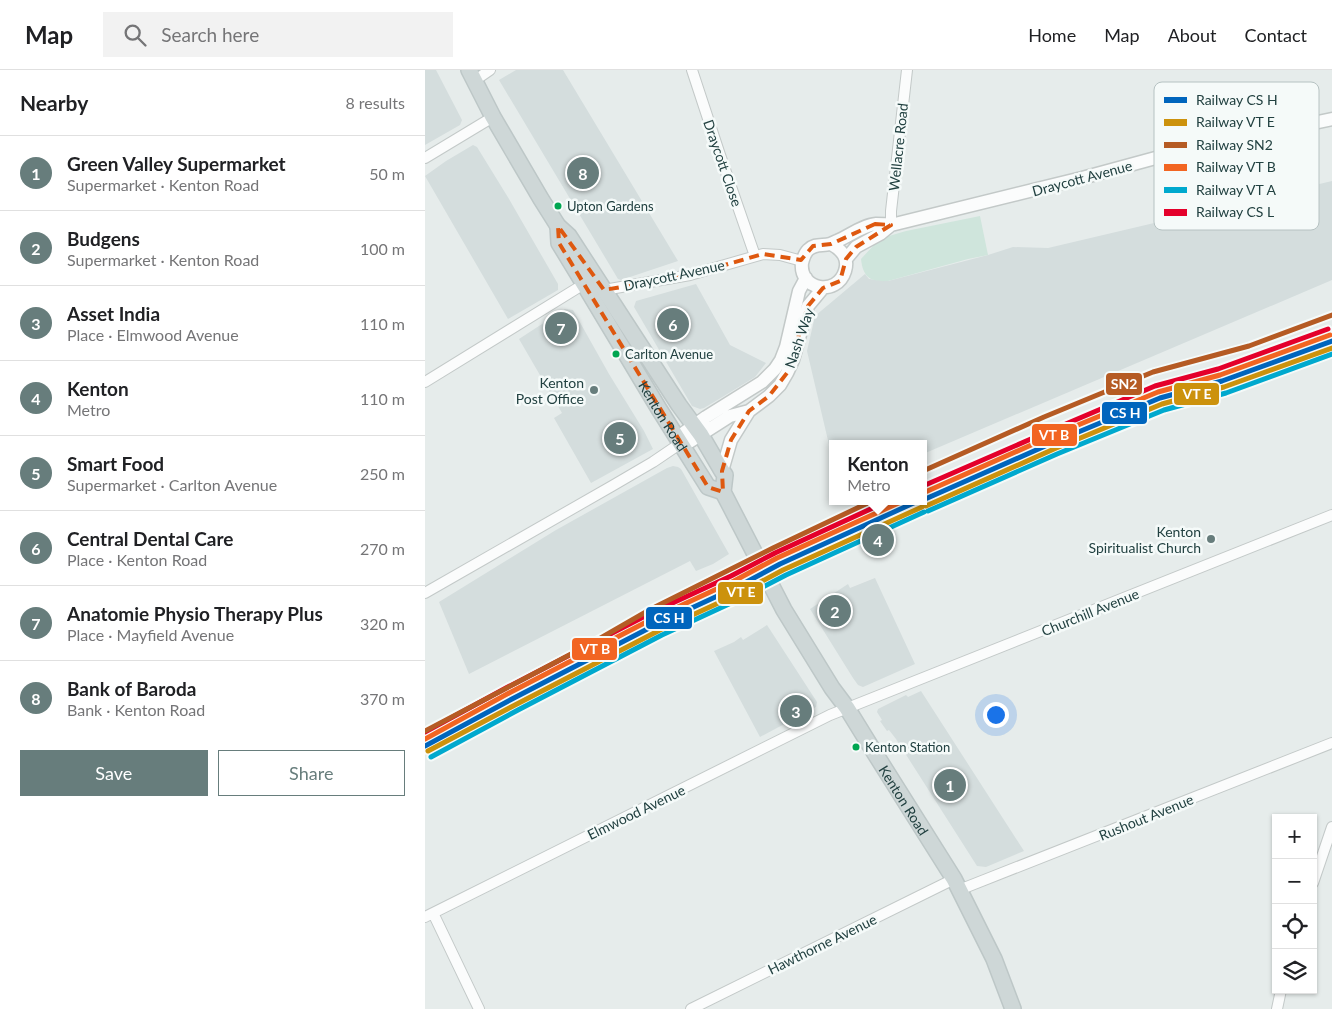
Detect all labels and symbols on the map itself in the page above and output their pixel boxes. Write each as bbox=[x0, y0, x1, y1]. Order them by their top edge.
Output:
legend bbox=[1154, 82, 1319, 230]
text: Railway CS H bbox=[1196, 91, 1278, 108]
street label: Wellacre Road bbox=[885, 102, 911, 192]
text: Railway VT E bbox=[1196, 113, 1275, 130]
street label: Draycott Close bbox=[700, 117, 746, 209]
text: Railway SN2 bbox=[1196, 136, 1273, 153]
pin: 8 bbox=[567, 154, 599, 192]
street label: Draycott Avenue bbox=[1030, 156, 1134, 200]
text: Railway VT B bbox=[1196, 158, 1276, 175]
text: Railway VT A bbox=[1196, 181, 1276, 198]
place label: Upton Gardens bbox=[567, 198, 654, 214]
marker: Upton Gardens bbox=[553, 201, 563, 211]
text: Railway CS L bbox=[1196, 203, 1274, 220]
street label: Draycott Avenue bbox=[622, 256, 726, 294]
pin: 6 bbox=[657, 305, 689, 343]
street label: Nash Way bbox=[781, 305, 817, 370]
pin: 7 bbox=[545, 309, 577, 347]
place label: Carlton Avenue bbox=[625, 346, 713, 362]
marker: Carlton Avenue bbox=[611, 349, 621, 359]
line badge: SN2 bbox=[1105, 372, 1143, 396]
place label: Kenton Post Office bbox=[516, 374, 584, 407]
text: SN2 bbox=[1111, 375, 1137, 392]
street label: Kenton Road bbox=[636, 378, 692, 454]
line badge: VT E bbox=[1173, 382, 1220, 406]
marker: Kenton Post Office bbox=[588, 384, 600, 396]
text: VT E bbox=[1181, 385, 1212, 402]
line badge: CS H bbox=[1101, 401, 1148, 425]
text: CS H bbox=[1109, 404, 1141, 421]
pin: 5 bbox=[604, 419, 636, 457]
line badge: VT B bbox=[1031, 423, 1078, 447]
text: VT B bbox=[1038, 426, 1069, 443]
pin: 4 bbox=[862, 521, 894, 559]
place label: Kenton Spiritualist Church bbox=[1089, 523, 1201, 556]
marker: Kenton Spiritualist Church bbox=[1205, 533, 1217, 545]
line badge: VT E bbox=[717, 581, 764, 605]
text: VT E bbox=[725, 583, 756, 600]
street label: Churchill Avenue bbox=[1039, 585, 1141, 639]
pin: 2 bbox=[819, 592, 851, 630]
line badge: CS H bbox=[645, 606, 693, 630]
text: CS H bbox=[653, 609, 685, 626]
line badge: VT B bbox=[571, 637, 618, 661]
text: VT B bbox=[579, 640, 610, 657]
pin: 3 bbox=[780, 692, 812, 730]
your location bbox=[983, 702, 1009, 728]
place label: Kenton Station bbox=[865, 739, 950, 755]
marker: Kenton Station bbox=[851, 742, 861, 752]
street label: Kenton Road bbox=[876, 762, 933, 838]
pin: 1 bbox=[934, 766, 966, 804]
street label: Elmwood Avenue bbox=[584, 781, 688, 843]
street label: Rushout Avenue bbox=[1096, 790, 1196, 844]
street label: Hawthorne Avenue bbox=[765, 910, 879, 978]

